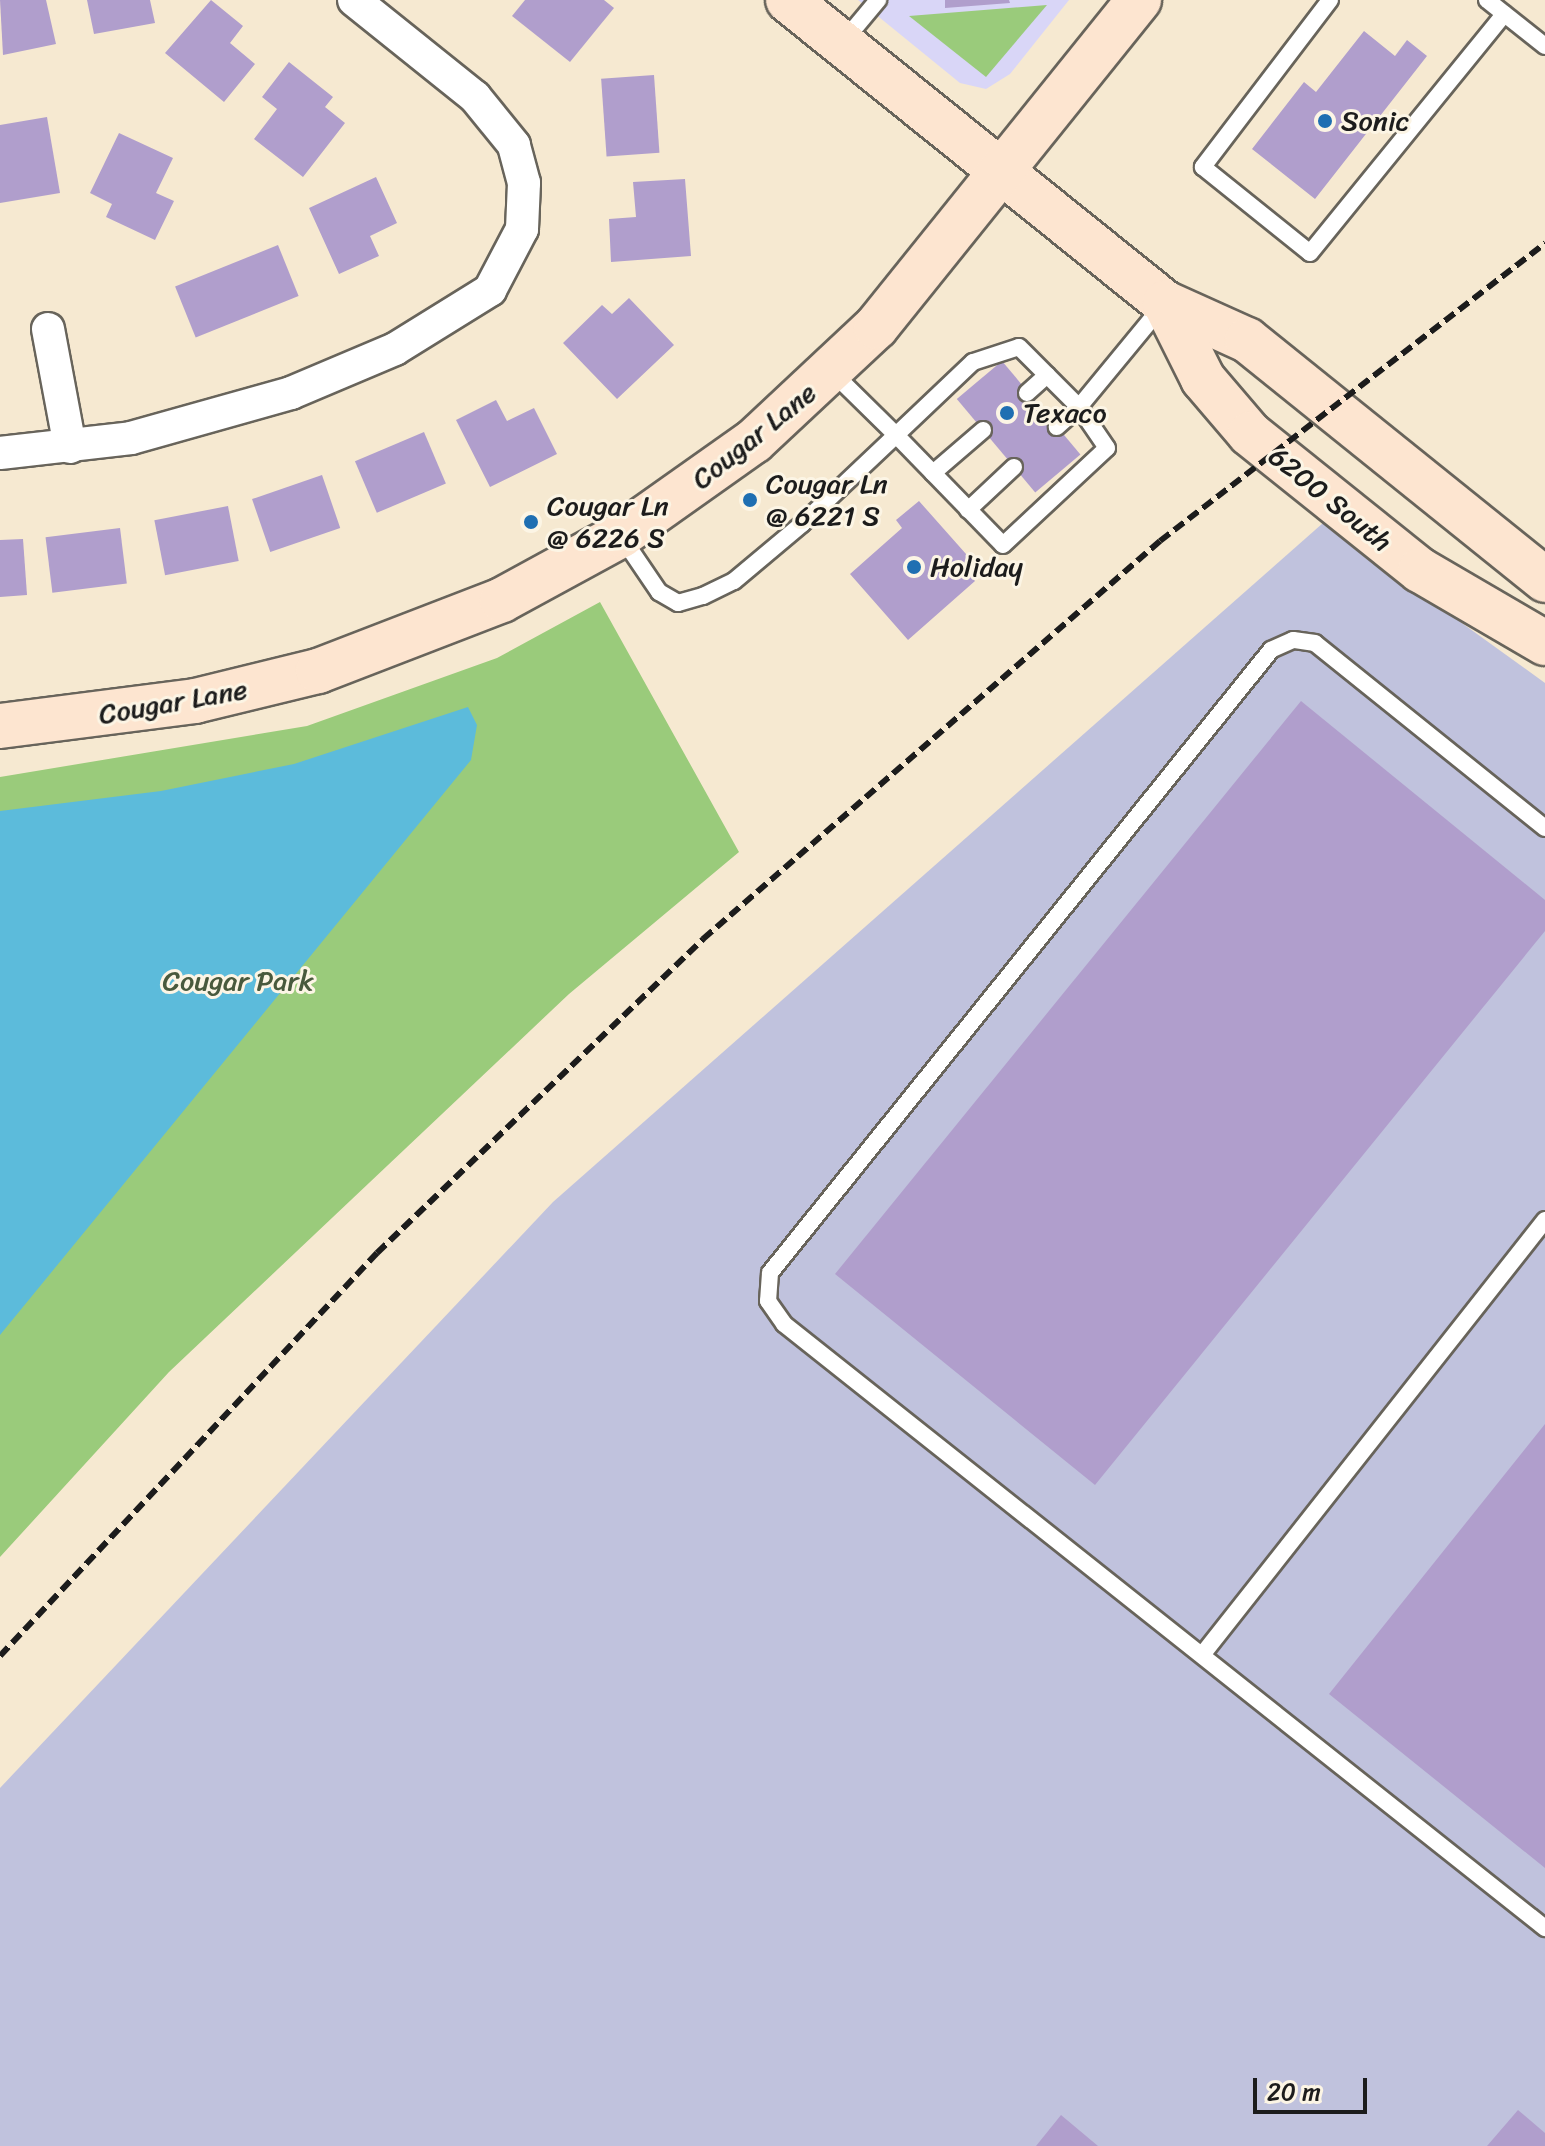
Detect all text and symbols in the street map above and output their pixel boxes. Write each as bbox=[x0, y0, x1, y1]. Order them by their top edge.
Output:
place label: Sonic bbox=[1341, 104, 1410, 138]
marker: Sonic bbox=[1316, 112, 1334, 130]
street label: Cougar Lane bbox=[685, 376, 823, 496]
place label: Texaco bbox=[1023, 396, 1107, 430]
marker: Texaco bbox=[998, 404, 1016, 422]
street label: 6200 South bbox=[1262, 439, 1398, 559]
place label: Cougar Ln @ 6221 S bbox=[766, 467, 888, 533]
place label: Cougar Ln @ 6226 S bbox=[547, 489, 669, 555]
marker: Cougar Ln @ 6221 S bbox=[741, 491, 759, 509]
marker: Cougar Ln @ 6226 S bbox=[522, 513, 540, 531]
place label: Holiday bbox=[930, 550, 1023, 584]
marker: Holiday bbox=[905, 558, 923, 576]
street label: Cougar Lane bbox=[96, 672, 250, 732]
park label: Cougar Park bbox=[162, 964, 314, 998]
scale bar bbox=[1257, 2062, 1371, 2112]
text: 20 m bbox=[1267, 2071, 1321, 2113]

